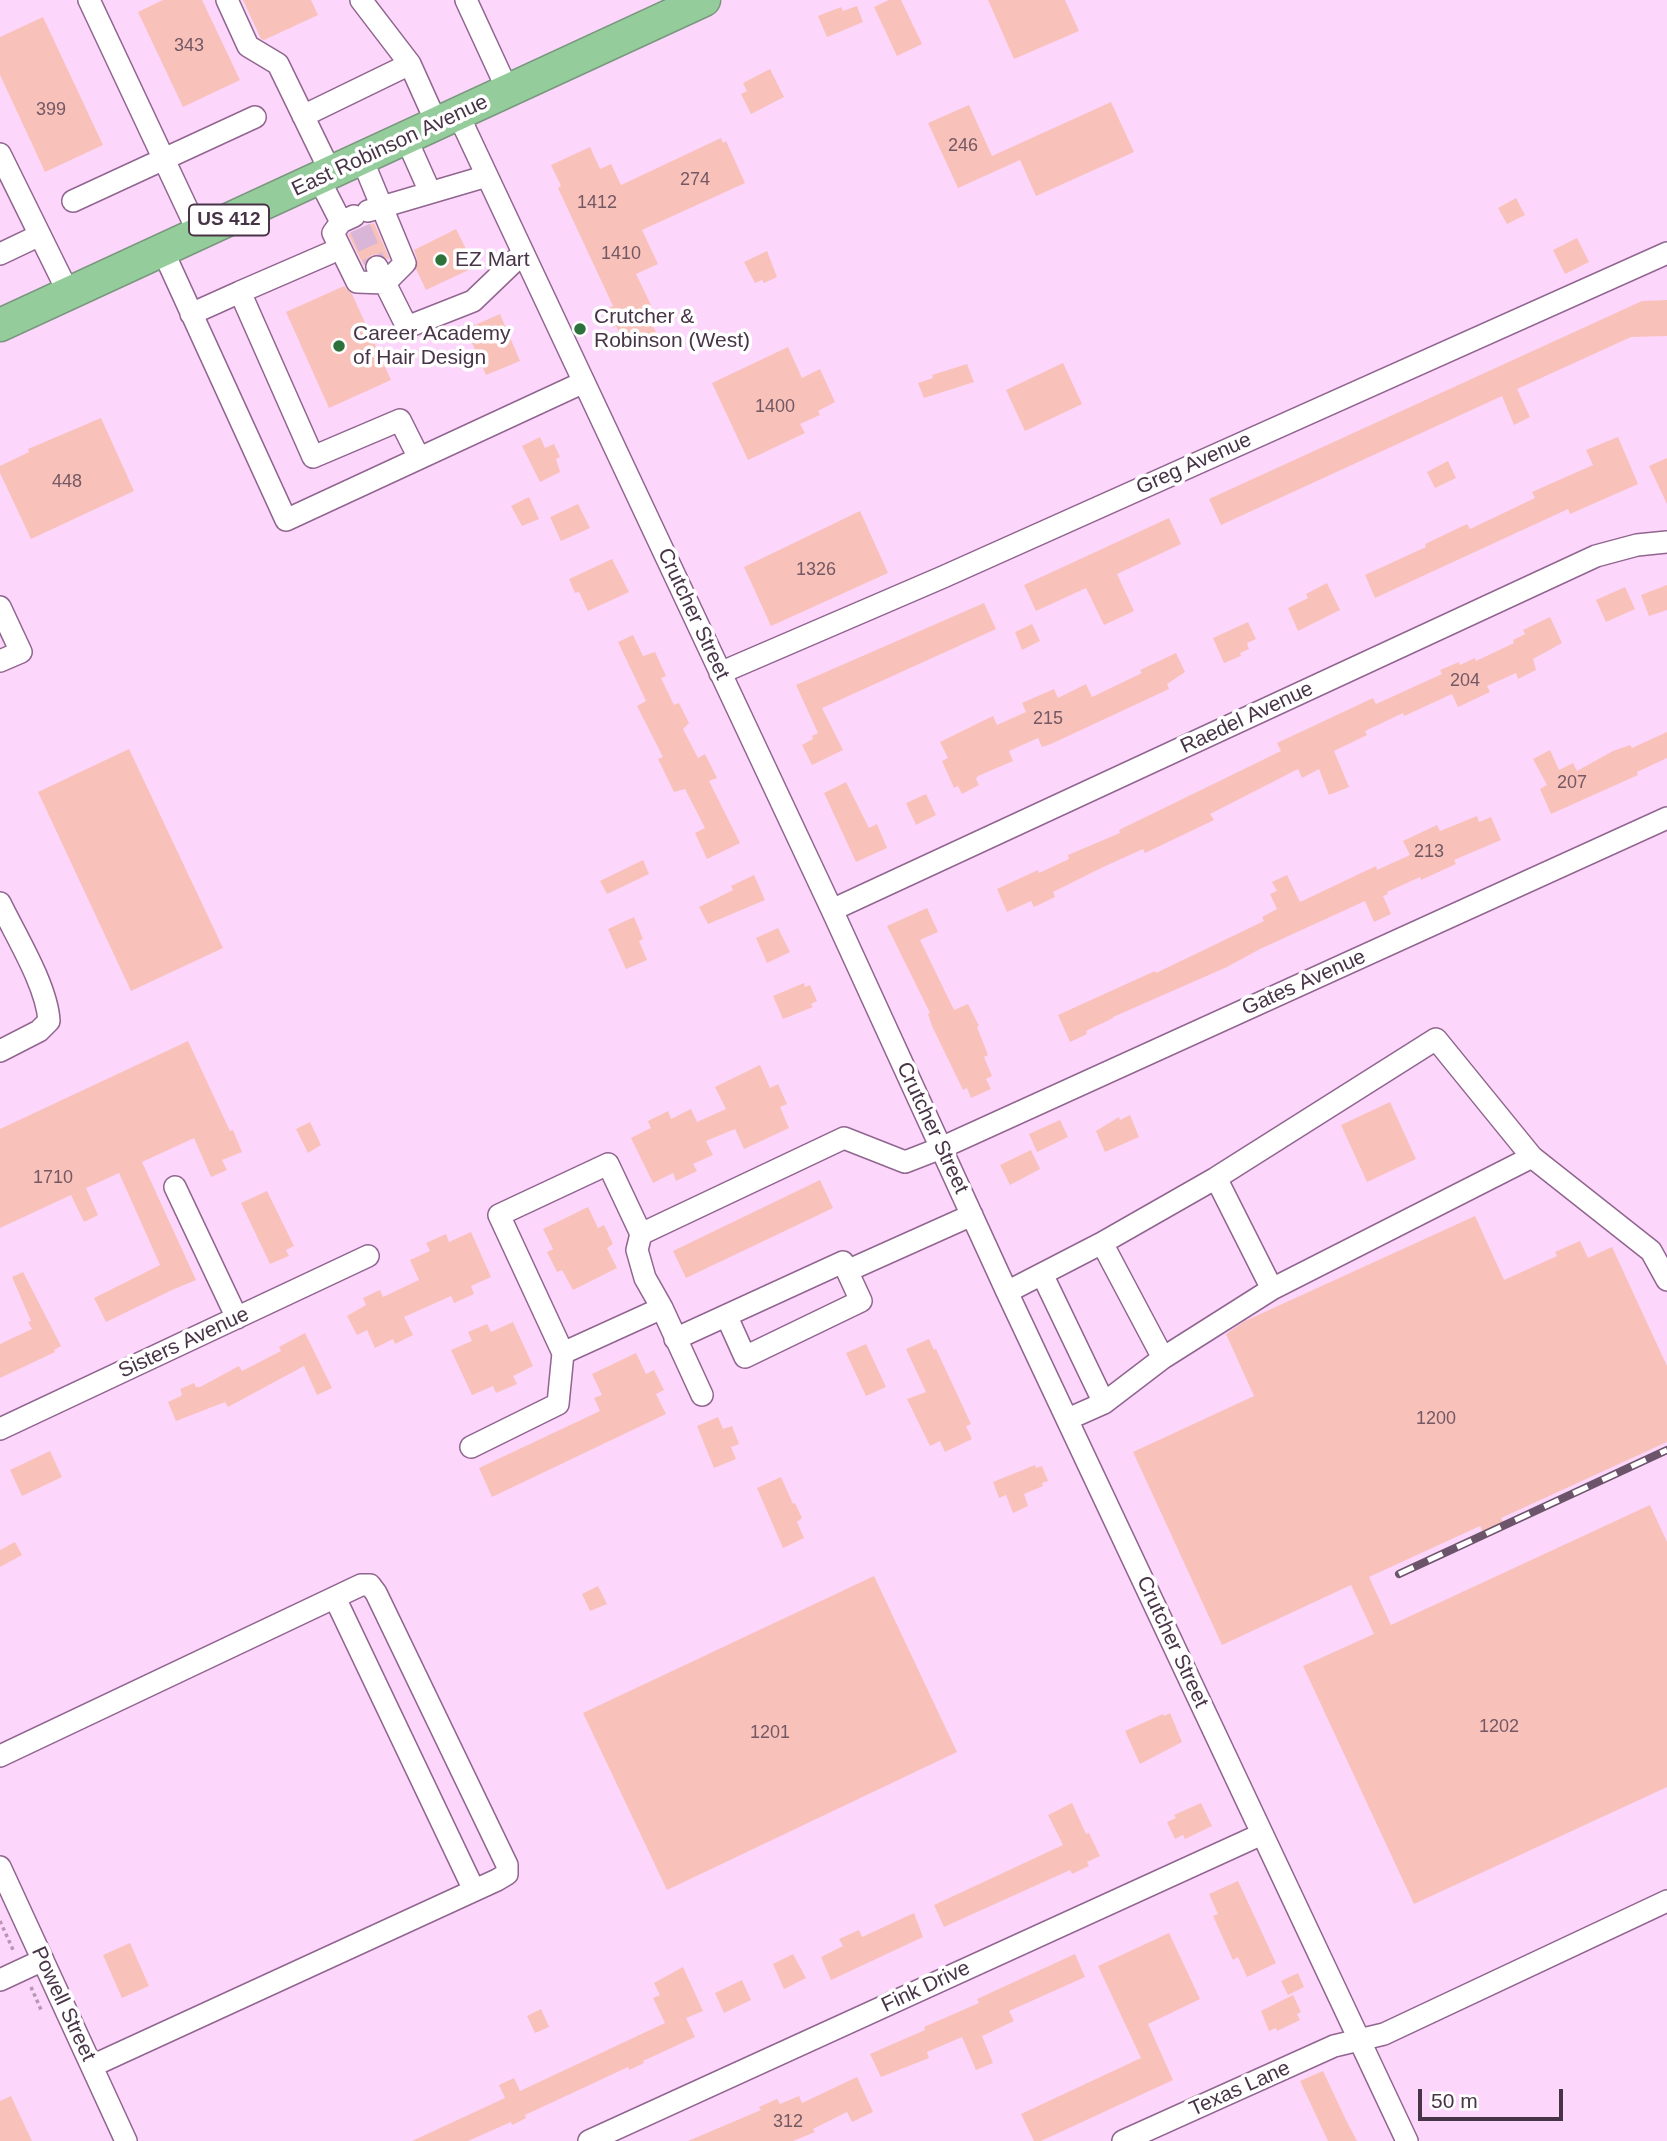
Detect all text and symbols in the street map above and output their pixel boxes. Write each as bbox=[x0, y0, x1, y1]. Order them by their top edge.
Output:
house number: 343 bbox=[174, 35, 204, 57]
street label: East Robinson Avenue bbox=[288, 90, 492, 202]
house number: 399 bbox=[36, 99, 66, 121]
house number: 246 bbox=[948, 135, 978, 157]
house number: 274 bbox=[680, 169, 710, 191]
house number: 1412 bbox=[577, 192, 617, 214]
road number: US 412 bbox=[189, 204, 269, 235]
house number: 1410 bbox=[601, 243, 641, 265]
place label: EZ Mart bbox=[455, 247, 530, 273]
marker: EZ Mart bbox=[433, 252, 449, 268]
place label: Crutcher & Robinson (West) bbox=[594, 304, 750, 354]
place label: Career Academy of Hair Design bbox=[353, 321, 511, 371]
marker: Crutcher & Robinson (West) bbox=[572, 321, 588, 337]
marker: Career Academy of Hair Design bbox=[331, 338, 347, 354]
house number: 1400 bbox=[755, 396, 795, 418]
street label: Greg Avenue bbox=[1133, 427, 1255, 501]
house number: 448 bbox=[52, 471, 82, 493]
street label: Crutcher Street bbox=[651, 544, 735, 684]
house number: 1326 bbox=[796, 559, 836, 581]
house number: 204 bbox=[1450, 670, 1480, 692]
street label: Raedel Avenue bbox=[1177, 676, 1317, 760]
house number: 215 bbox=[1033, 708, 1063, 730]
house number: 207 bbox=[1557, 772, 1587, 794]
house number: 213 bbox=[1414, 841, 1444, 863]
street label: Gates Avenue bbox=[1238, 945, 1370, 1021]
street label: Crutcher Street bbox=[890, 1058, 974, 1198]
house number: 1710 bbox=[33, 1167, 73, 1189]
street label: Sisters Avenue bbox=[115, 1302, 253, 1384]
house number: 1200 bbox=[1416, 1408, 1456, 1430]
street label: Crutcher Street bbox=[1130, 1572, 1214, 1712]
house number: 1202 bbox=[1479, 1716, 1519, 1738]
house number: 1201 bbox=[750, 1722, 790, 1744]
street label: Powell Street bbox=[25, 1943, 101, 2065]
street label: Fink Drive bbox=[878, 1956, 974, 2018]
street label: Texas Lane bbox=[1186, 2056, 1294, 2122]
scale bar bbox=[1422, 2074, 1567, 2118]
text: 50 m bbox=[1431, 2089, 1478, 2112]
house number: 312 bbox=[773, 2111, 803, 2133]

